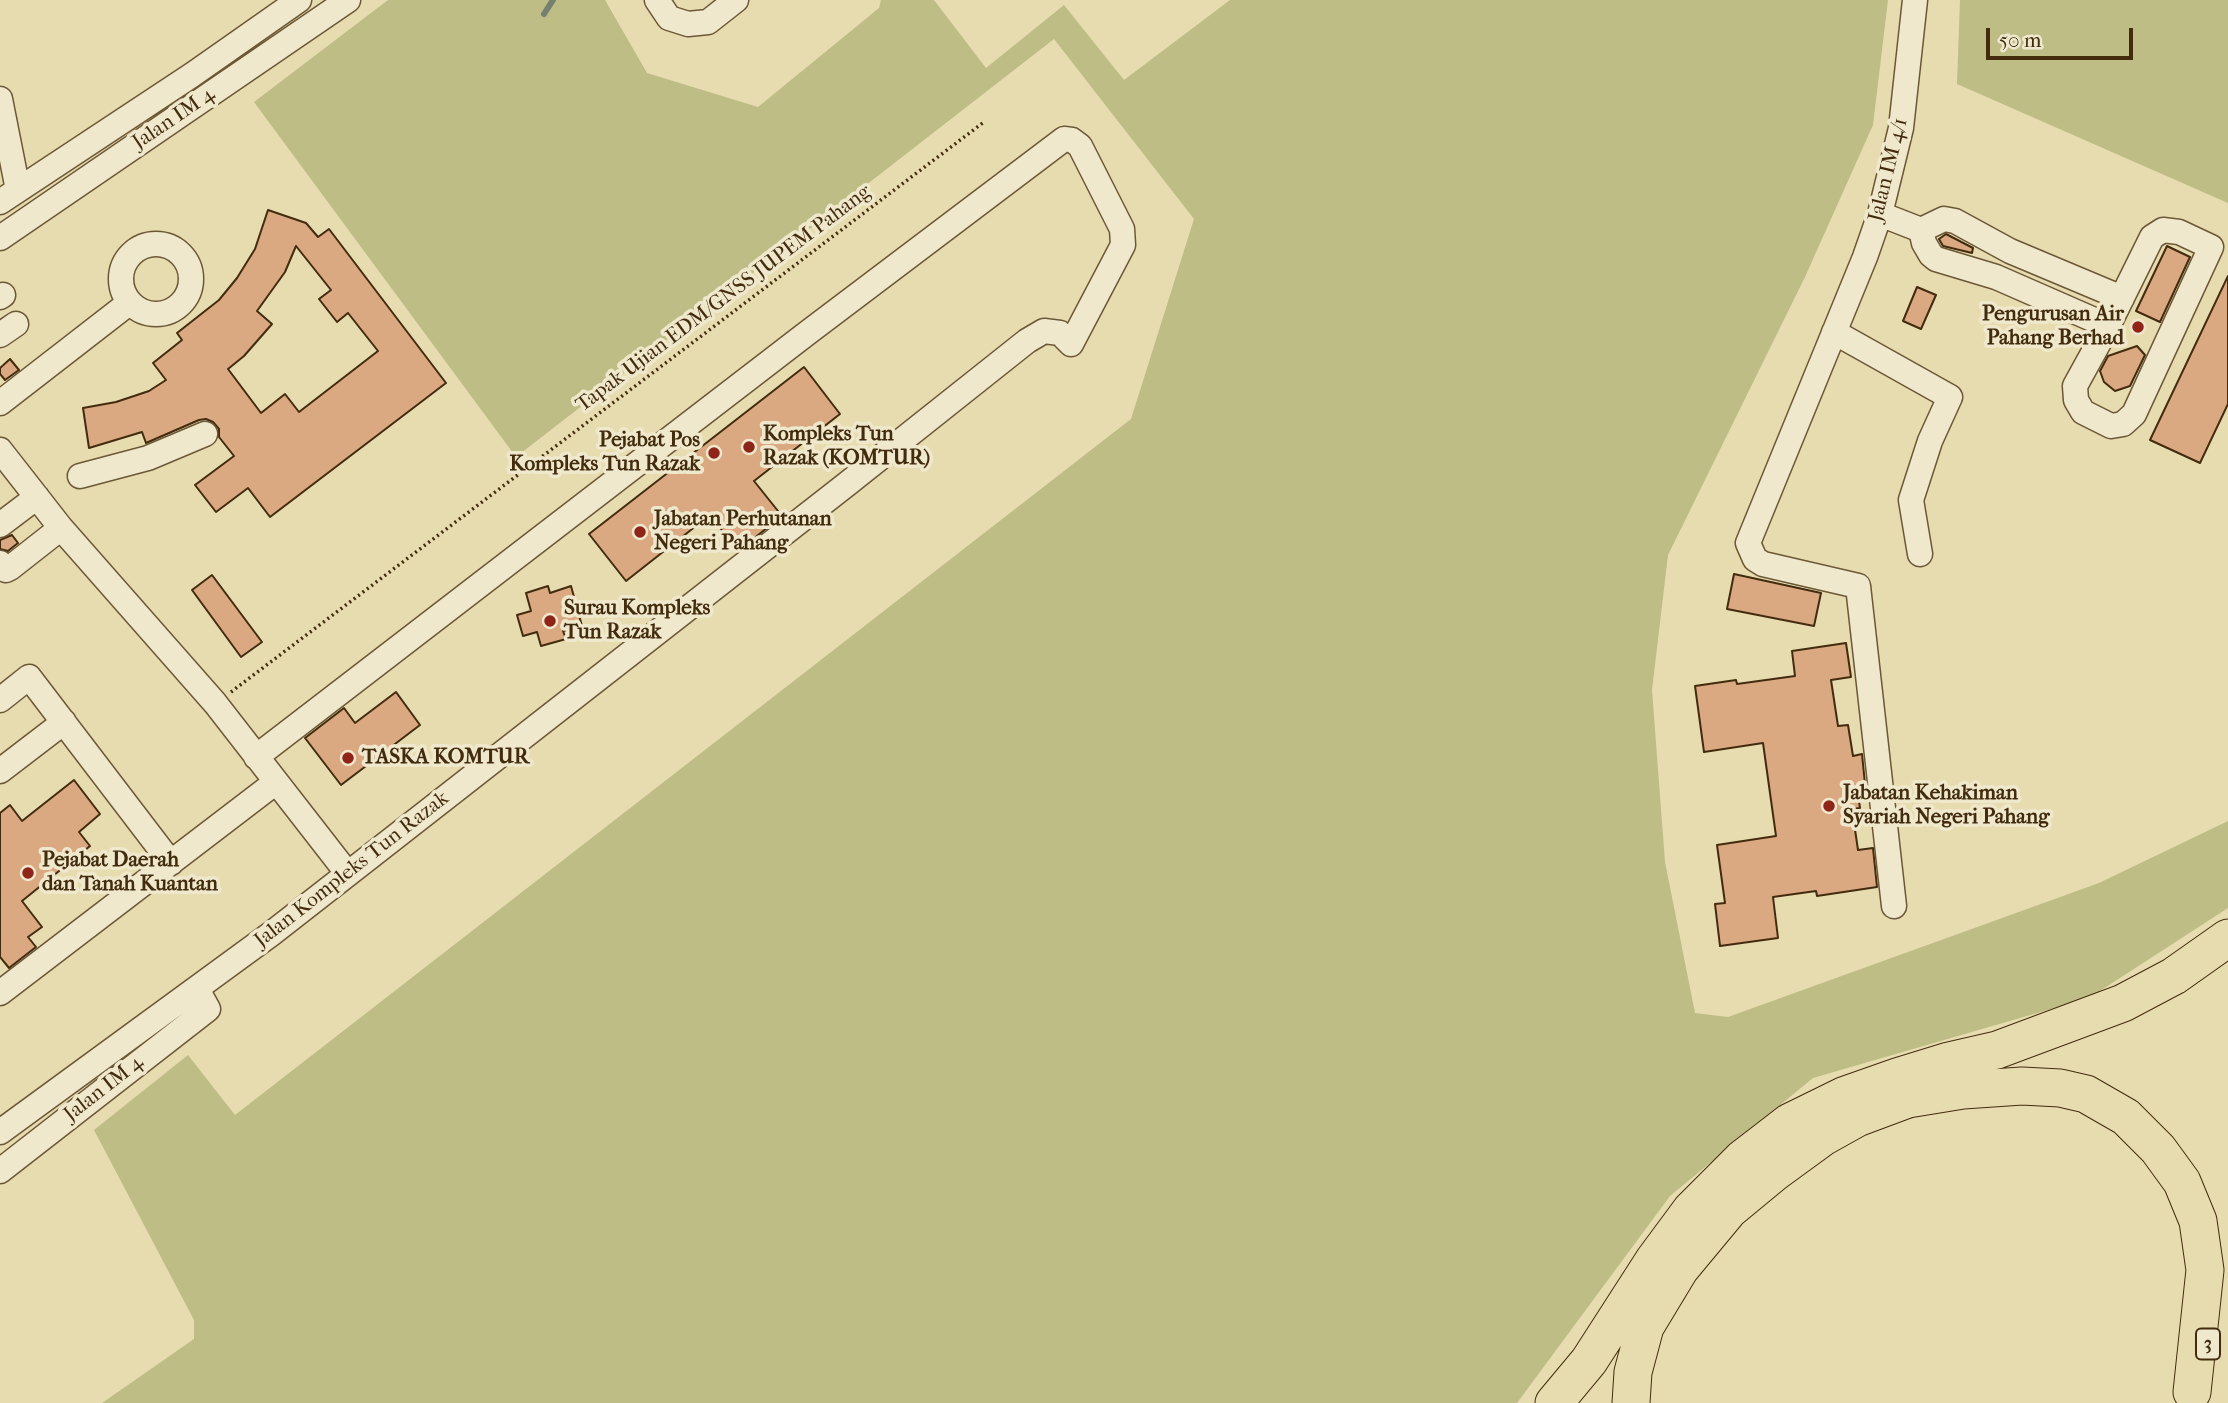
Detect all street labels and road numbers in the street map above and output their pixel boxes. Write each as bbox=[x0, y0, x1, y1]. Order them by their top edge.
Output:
street label: Jalan IM 4 bbox=[128, 82, 220, 156]
street label: Jalan IM 4/1 bbox=[1864, 115, 1914, 225]
street label: Tapak Ujian EDM/GNSS JUPEM Pahang bbox=[571, 180, 877, 418]
street label: Jalan Kompleks Tun Razak bbox=[250, 786, 454, 954]
street label: Jalan IM 4 bbox=[59, 1050, 149, 1128]
road number: 3 bbox=[2196, 1328, 2220, 1360]

